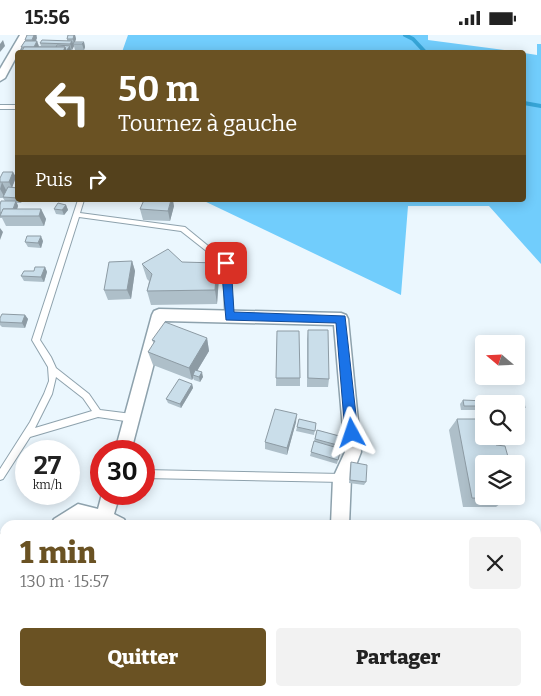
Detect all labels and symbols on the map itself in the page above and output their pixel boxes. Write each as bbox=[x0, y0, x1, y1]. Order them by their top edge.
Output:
pin bbox=[205, 242, 247, 284]
north arrow bbox=[475, 335, 525, 385]
position arrow bbox=[325, 406, 377, 458]
speed limit sign: 30 bbox=[90, 440, 155, 505]

